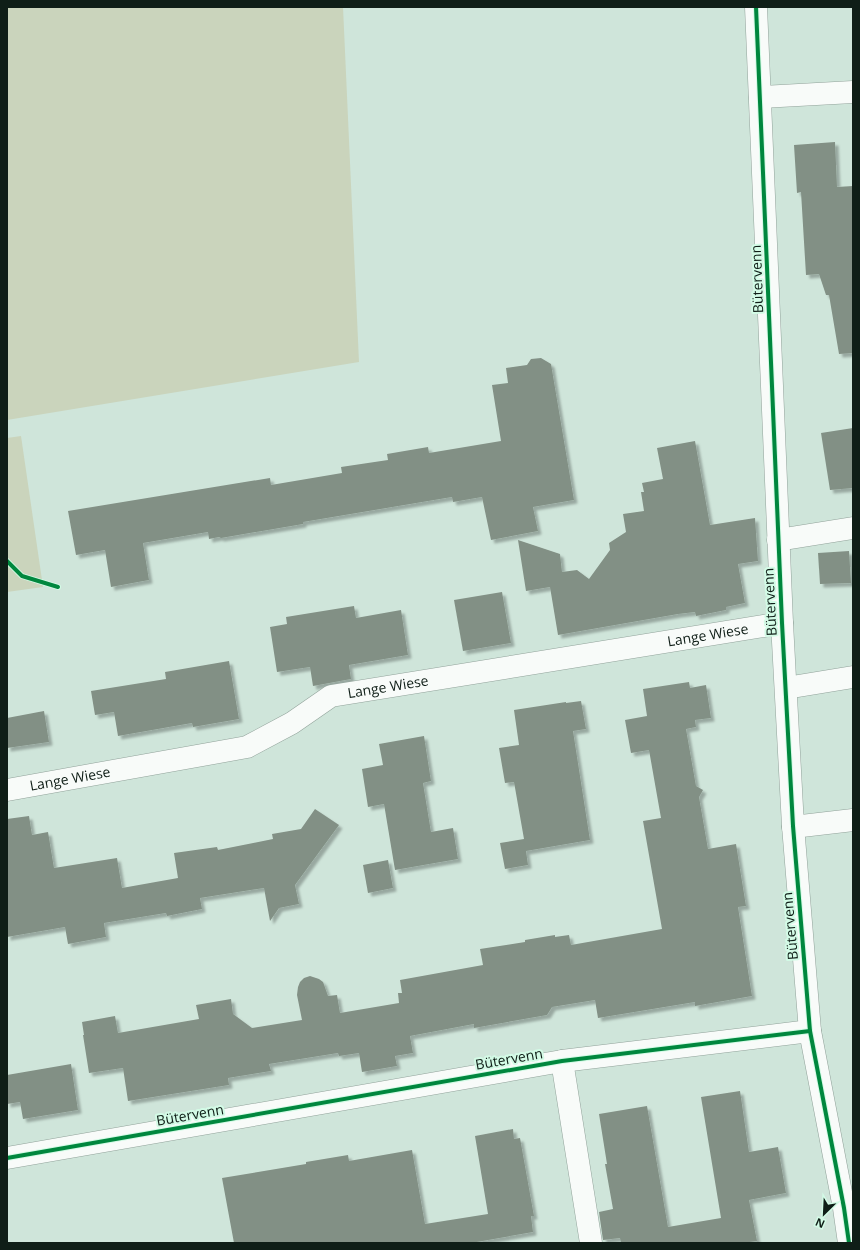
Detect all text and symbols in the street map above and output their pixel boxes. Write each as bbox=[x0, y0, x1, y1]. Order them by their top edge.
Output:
street label: Bütervenn bbox=[746, 245, 767, 313]
street label: Bütervenn bbox=[758, 567, 781, 637]
street label: Lange Wiese bbox=[666, 619, 750, 650]
street label: Lange Wiese bbox=[346, 670, 430, 702]
street label: Lange Wiese bbox=[28, 762, 112, 795]
street label: Bütervenn bbox=[777, 891, 802, 961]
street label: Bütervenn bbox=[474, 1043, 544, 1074]
street label: Bütervenn bbox=[155, 1099, 225, 1130]
north arrow bbox=[804, 1194, 844, 1234]
text: N bbox=[813, 1215, 827, 1232]

